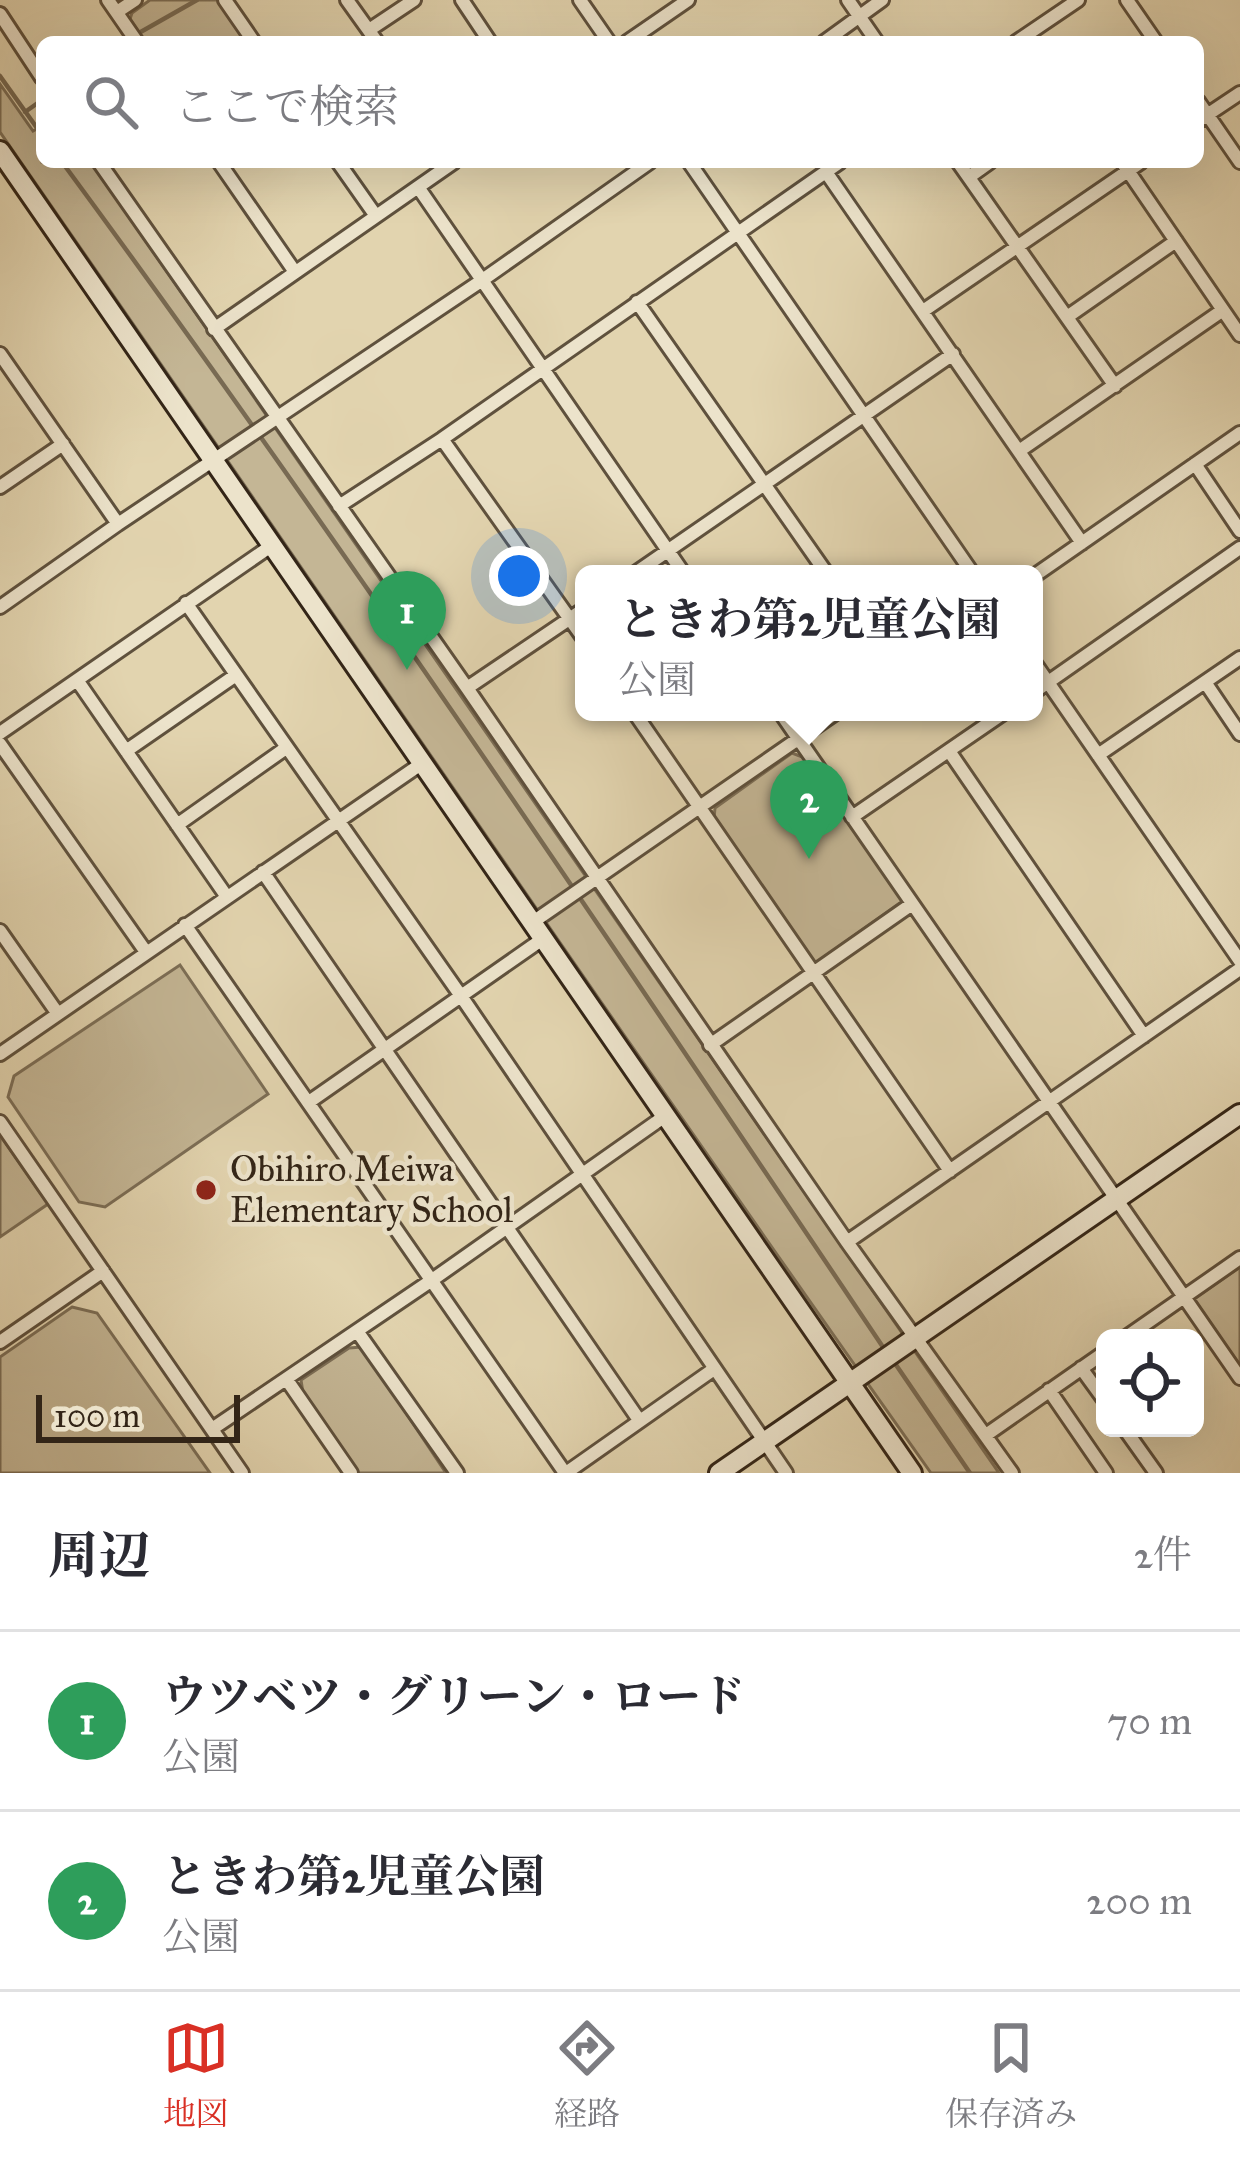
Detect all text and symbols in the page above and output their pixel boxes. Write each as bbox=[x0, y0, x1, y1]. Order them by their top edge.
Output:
search box bbox=[36, 36, 1204, 168]
icon: search bbox=[78, 69, 144, 135]
text: ここで検索 bbox=[174, 79, 399, 134]
your location bbox=[489, 546, 549, 606]
popup bbox=[575, 565, 1043, 721]
pin: 1 bbox=[368, 571, 446, 670]
text: ときわ第2児童公園 bbox=[618, 592, 1000, 647]
text: 公園 bbox=[618, 656, 696, 704]
pin: 2 bbox=[770, 760, 848, 859]
place label: Obihiro Meiwa Elementary School bbox=[230, 1147, 513, 1232]
marker: Obihiro Meiwa Elementary School bbox=[193, 1177, 219, 1203]
map controls bbox=[1096, 1329, 1204, 1437]
button: locate bbox=[1096, 1329, 1204, 1437]
scale bar bbox=[36, 1389, 240, 1442]
text: 100 m bbox=[54, 1396, 140, 1436]
text: 周辺 bbox=[48, 1525, 150, 1587]
text: 2件 bbox=[1134, 1531, 1192, 1579]
text: ウツベツ・グリーン・ロード bbox=[162, 1669, 746, 1724]
text: 1 bbox=[79, 1697, 95, 1745]
text: 70 m bbox=[1107, 1697, 1192, 1745]
text: 公園 bbox=[162, 1733, 240, 1781]
text: ときわ第2児童公園 bbox=[162, 1849, 544, 1904]
text: 2 bbox=[77, 1877, 97, 1925]
text: 200 m bbox=[1086, 1877, 1192, 1925]
text: 公園 bbox=[162, 1913, 240, 1961]
tab: 地図 bbox=[163, 2015, 229, 2134]
tab: 経路 bbox=[554, 2015, 620, 2134]
tab: 保存済み bbox=[945, 2015, 1077, 2134]

